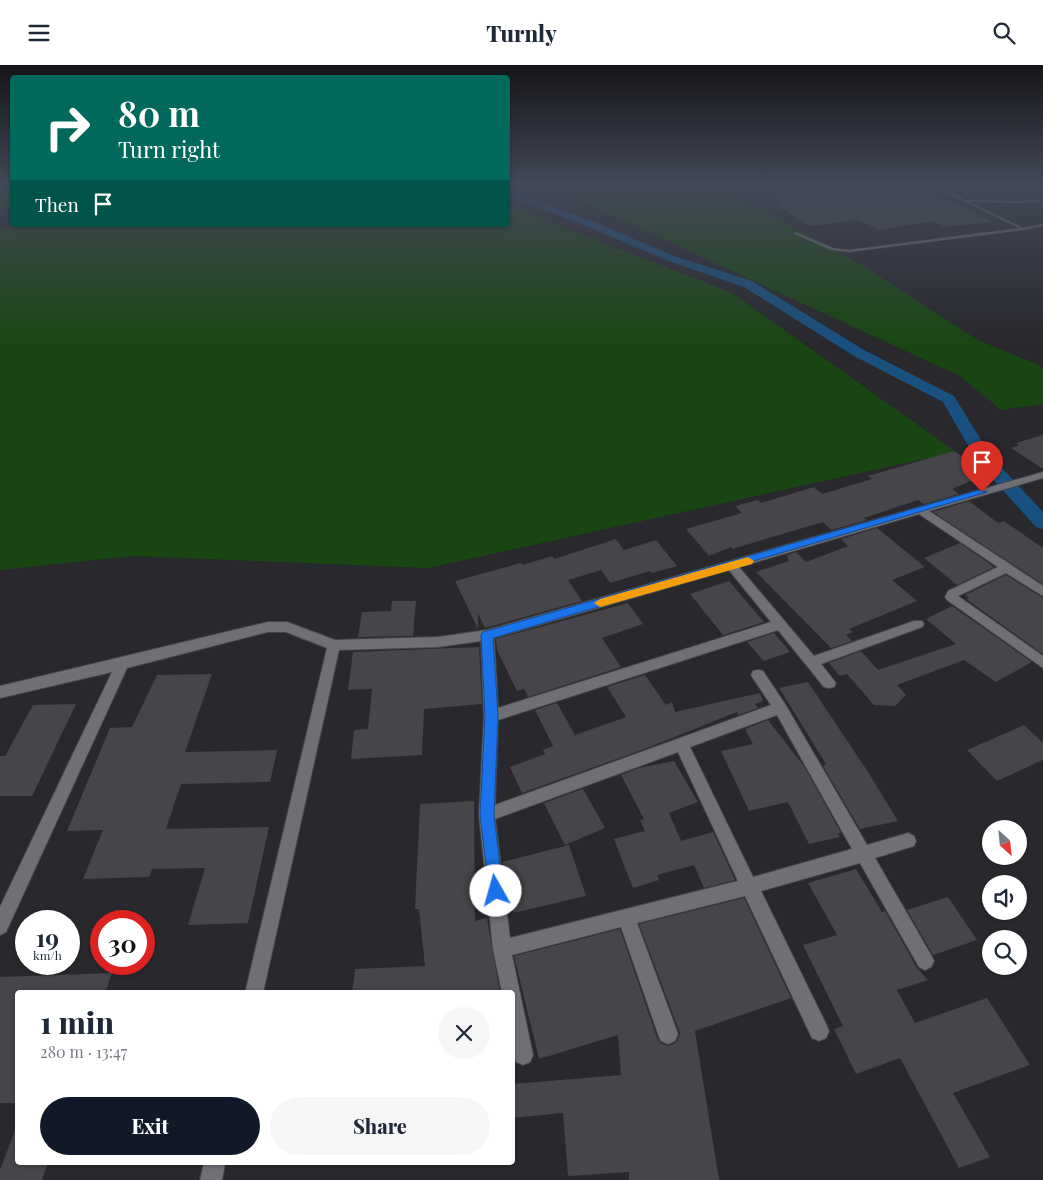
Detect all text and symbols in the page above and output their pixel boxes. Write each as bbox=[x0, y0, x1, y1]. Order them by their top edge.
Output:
text: Turnly bbox=[486, 18, 557, 48]
icon: menu bbox=[25, 19, 53, 47]
icon: search bbox=[990, 19, 1018, 47]
text: 80 m bbox=[118, 89, 200, 136]
icon: right bbox=[35, 95, 100, 160]
text: Turn right bbox=[118, 134, 220, 164]
icon: arrive bbox=[89, 190, 117, 218]
text: Then bbox=[35, 191, 79, 217]
pin bbox=[961, 441, 1003, 492]
icon: arrive bbox=[968, 448, 996, 476]
north arrow bbox=[982, 820, 1028, 865]
map controls bbox=[982, 820, 1027, 975]
position arrow bbox=[469, 864, 521, 916]
button: sound bbox=[982, 875, 1027, 920]
speed limit sign: 30 bbox=[90, 910, 155, 975]
text: 19 bbox=[36, 920, 59, 953]
button: search bbox=[982, 930, 1027, 975]
text: km/h bbox=[33, 947, 62, 963]
text: 1 min bbox=[40, 1002, 114, 1042]
button: close bbox=[438, 1007, 490, 1059]
text: 280 m · 13:47 bbox=[40, 1041, 127, 1062]
button: Exit bbox=[40, 1097, 260, 1155]
button: Share bbox=[270, 1097, 490, 1155]

